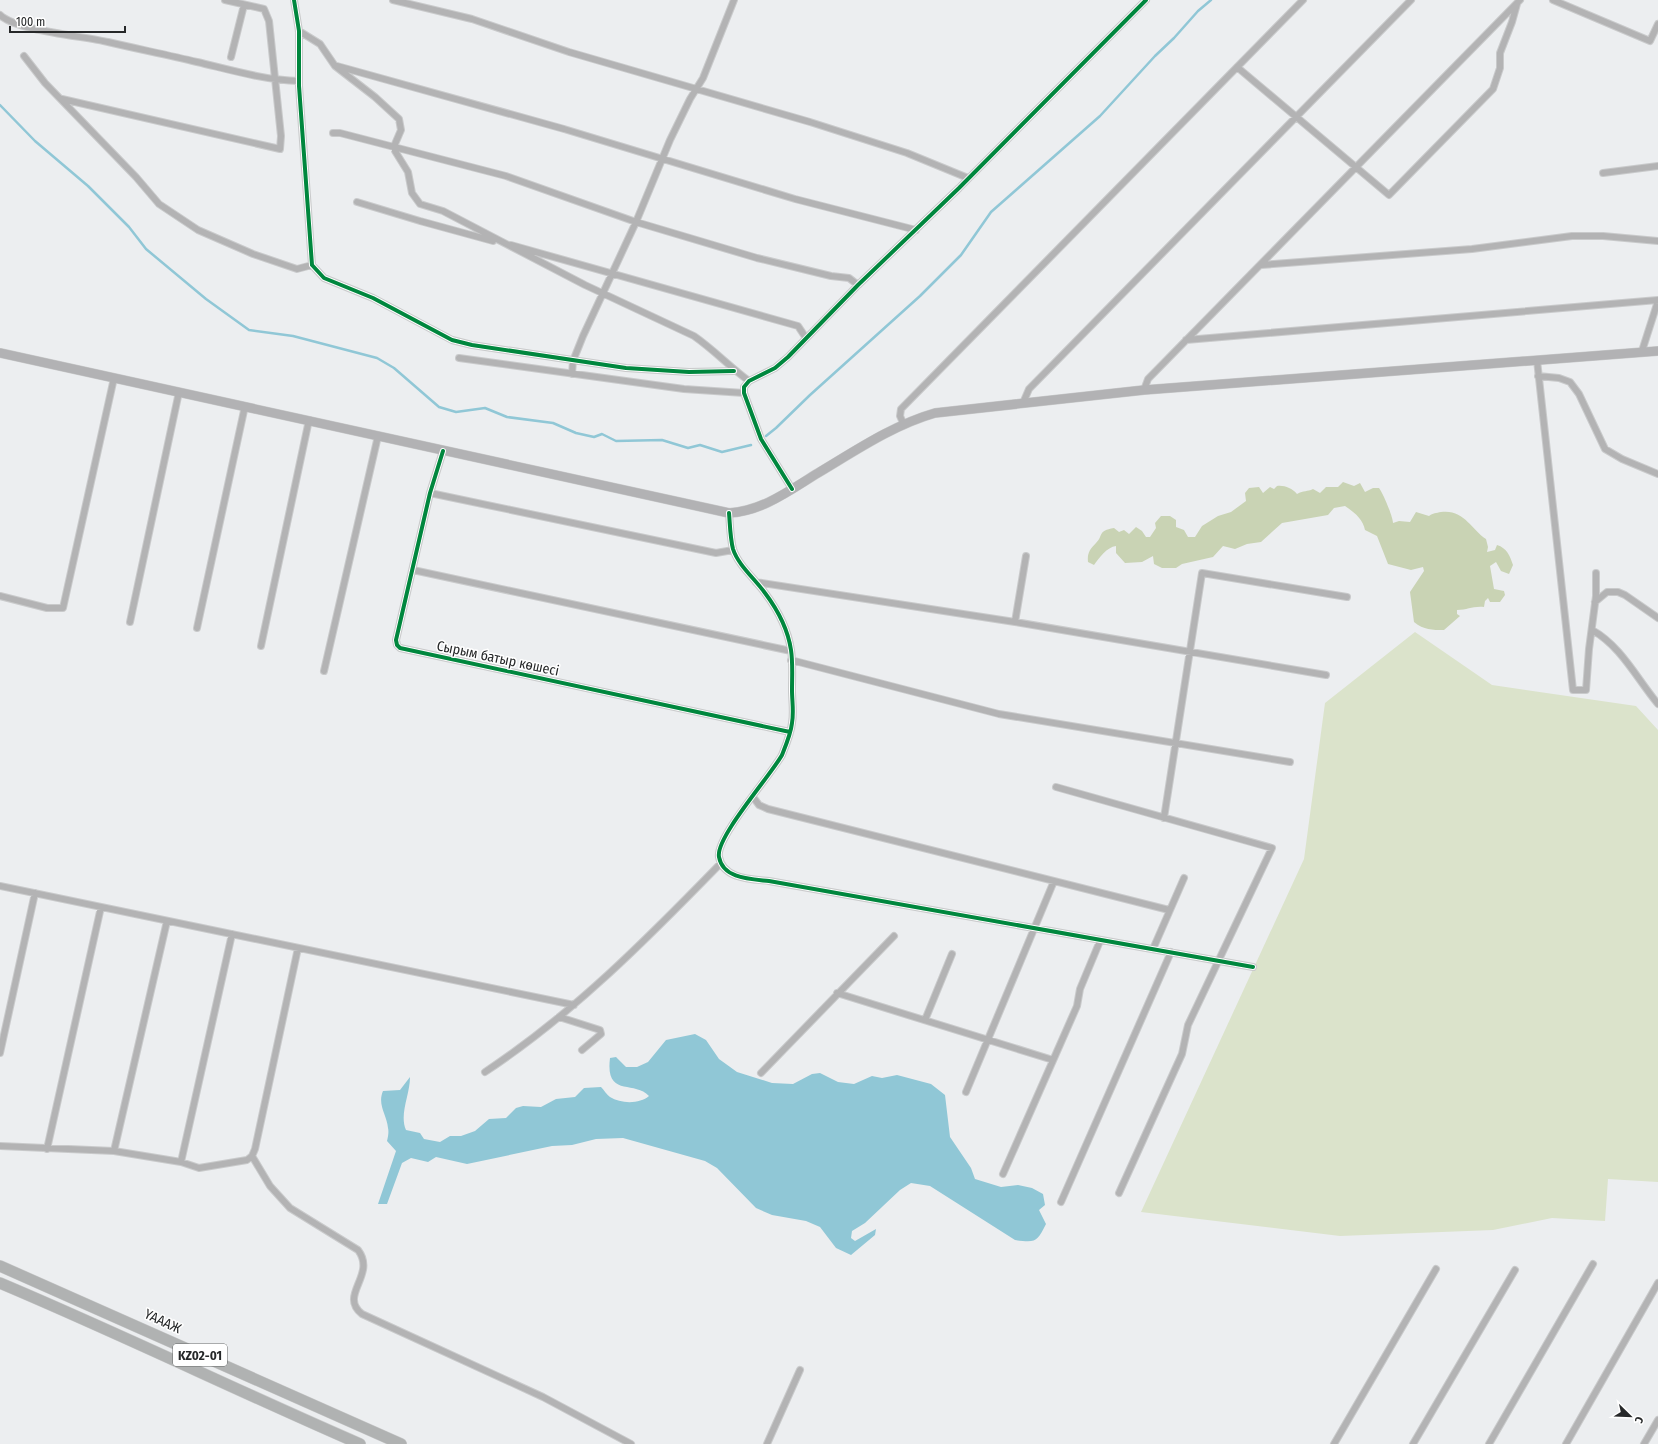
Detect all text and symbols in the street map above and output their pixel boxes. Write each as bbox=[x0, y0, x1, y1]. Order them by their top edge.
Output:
scale bar bbox=[10, 8, 125, 34]
text: 100 m bbox=[16, 15, 45, 29]
street label: Сырым батыр көшесі bbox=[435, 637, 561, 680]
street label: ҮАААЖ bbox=[142, 1306, 184, 1338]
road number: KZ02-01 bbox=[173, 1344, 227, 1366]
north arrow bbox=[1610, 1396, 1650, 1436]
text: С bbox=[1632, 1415, 1646, 1425]

